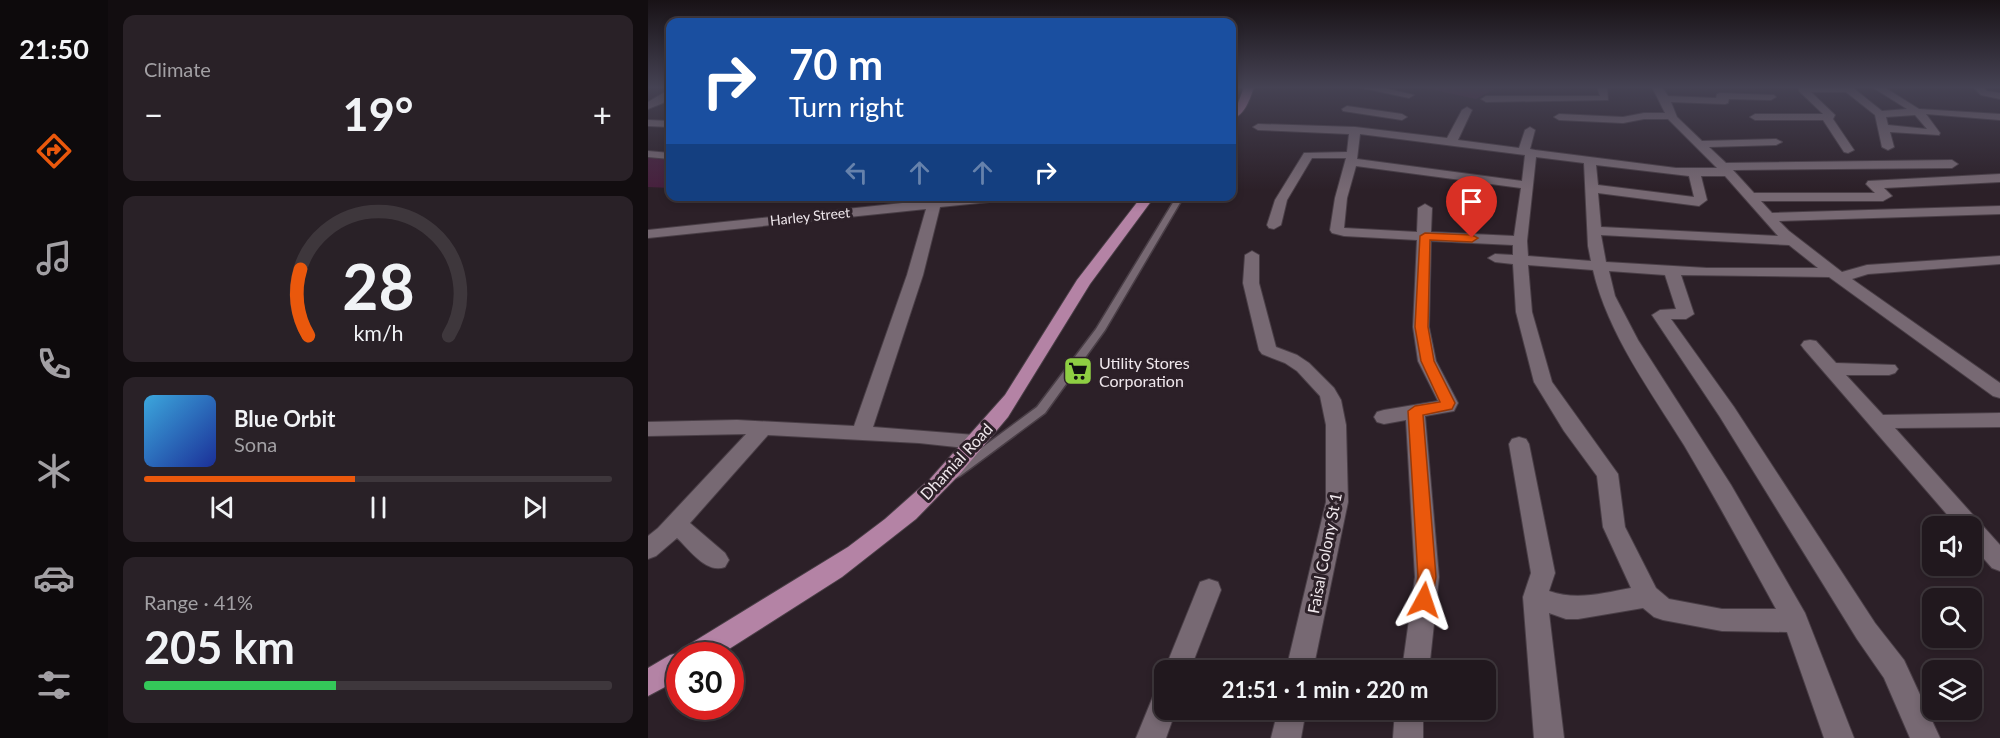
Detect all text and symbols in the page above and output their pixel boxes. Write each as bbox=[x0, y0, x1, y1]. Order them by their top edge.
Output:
text: 21:50 bbox=[19, 32, 89, 65]
text: 70 m bbox=[789, 39, 883, 89]
icon: right bbox=[690, 42, 768, 120]
text: Climate bbox=[144, 57, 211, 81]
text: 19° bbox=[343, 87, 413, 141]
text: Turn right bbox=[789, 90, 904, 123]
text: − bbox=[144, 94, 163, 134]
text: + bbox=[593, 94, 612, 134]
icon: directions bbox=[33, 130, 75, 172]
icon: left bbox=[840, 156, 873, 189]
icon: ahead bbox=[903, 156, 936, 189]
icon: ahead bbox=[966, 156, 999, 189]
icon: right bbox=[1029, 156, 1062, 189]
pin bbox=[1446, 176, 1497, 238]
icon: arrive bbox=[1455, 185, 1488, 218]
street label: Harley Street bbox=[769, 203, 851, 229]
icon: music bbox=[33, 237, 75, 279]
text: 28 bbox=[342, 248, 414, 323]
text: km/h bbox=[353, 320, 403, 346]
icon: phone bbox=[33, 343, 75, 385]
place label: Utility Stores Corporation bbox=[1099, 353, 1190, 390]
supermarket icon: Utility Stores Corporation bbox=[1062, 355, 1094, 387]
text: Blue Orbit bbox=[234, 405, 335, 432]
street label: Dhamial Road bbox=[916, 419, 996, 503]
text: Sona bbox=[234, 432, 277, 456]
icon: climate bbox=[33, 450, 75, 492]
icon: previous bbox=[206, 491, 239, 524]
icon: pause bbox=[362, 491, 395, 524]
icon: next bbox=[518, 491, 551, 524]
street label: Faisal Colony St 1 bbox=[1303, 491, 1345, 615]
map controls bbox=[1922, 516, 1982, 720]
button: sound bbox=[1922, 516, 1982, 576]
icon: car bbox=[33, 557, 75, 599]
position arrow bbox=[1392, 568, 1456, 632]
button: search bbox=[1922, 588, 1982, 648]
text: Range · 41% bbox=[144, 590, 253, 614]
text: 205 km bbox=[144, 620, 295, 674]
speed limit sign: 30 bbox=[666, 642, 744, 720]
button: layers bbox=[1922, 660, 1982, 720]
icon: filters bbox=[33, 664, 75, 706]
text: 21:51 · 1 min · 220 m bbox=[1222, 676, 1428, 703]

